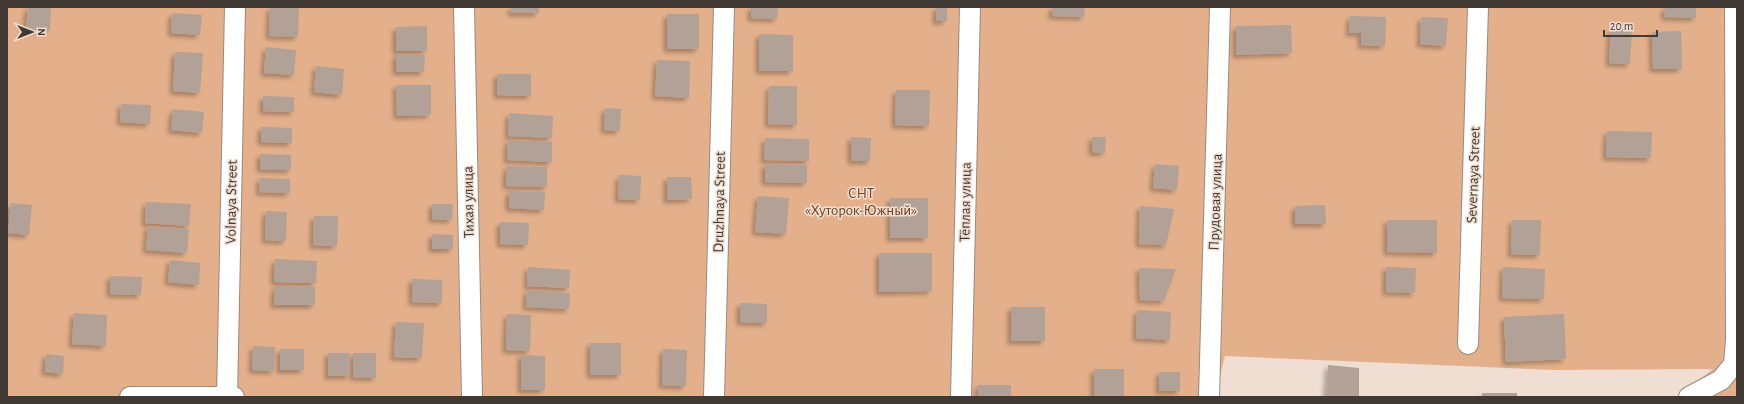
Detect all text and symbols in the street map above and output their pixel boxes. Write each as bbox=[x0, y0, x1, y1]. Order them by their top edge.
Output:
north arrow bbox=[12, 12, 52, 52]
scale bar bbox=[1604, 12, 1657, 38]
text: 20 m bbox=[1610, 20, 1633, 32]
text: N bbox=[36, 28, 47, 36]
street label: Severnaya Street bbox=[1464, 126, 1483, 224]
street label: Druzhnaya Street bbox=[711, 151, 728, 253]
street label: Прудовая улица bbox=[1206, 153, 1225, 251]
street label: Volnaya Street bbox=[223, 160, 240, 244]
street label: Тёплая улица bbox=[957, 162, 974, 242]
street label: Тихая улица bbox=[460, 166, 477, 238]
park label: СНТ «Хуторок-Южный» bbox=[805, 186, 917, 218]

